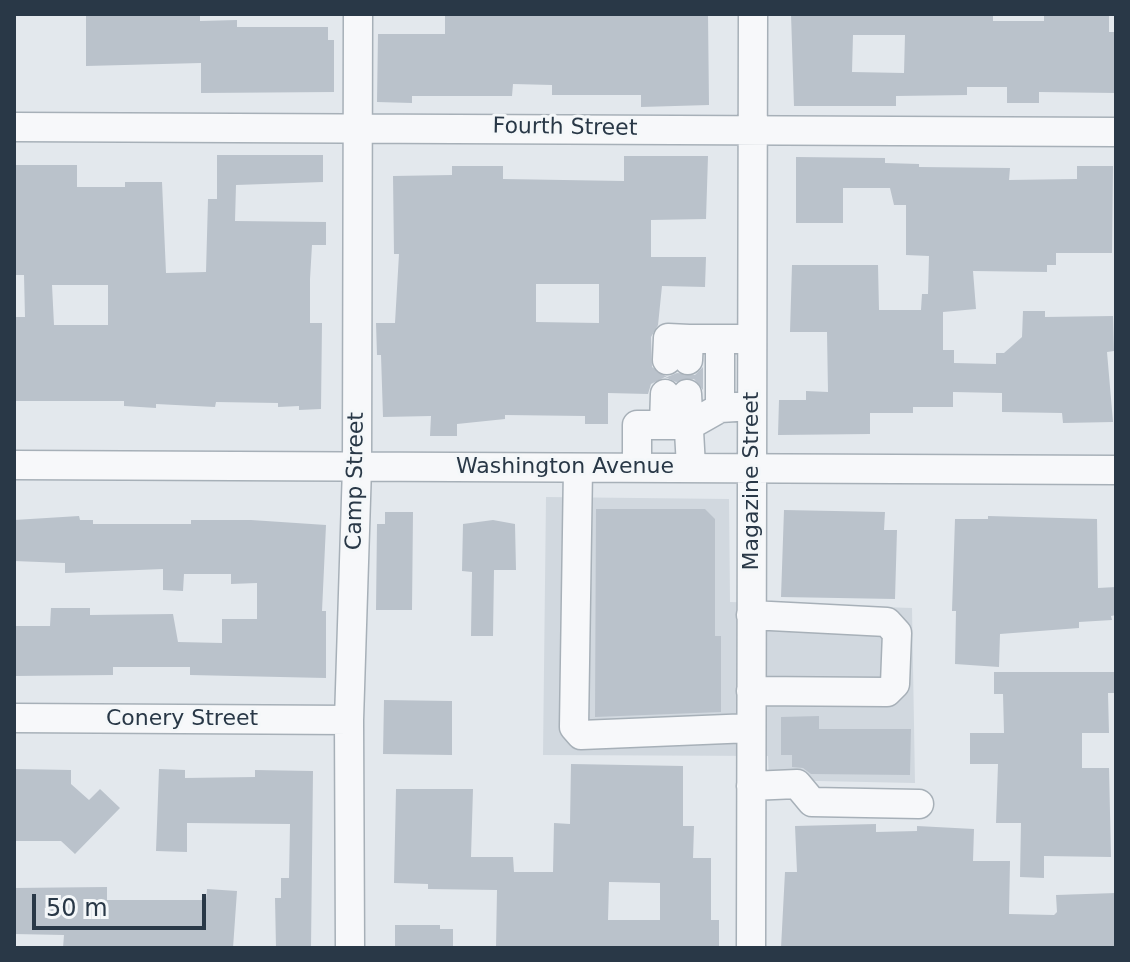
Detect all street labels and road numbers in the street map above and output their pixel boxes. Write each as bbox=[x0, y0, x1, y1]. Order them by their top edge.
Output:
street label: Fourth Street bbox=[492, 114, 638, 142]
street label: Magazine Street bbox=[739, 392, 765, 570]
street label: Camp Street bbox=[342, 412, 370, 550]
street label: Washington Avenue bbox=[456, 454, 674, 480]
street label: Conery Street bbox=[106, 706, 258, 732]

